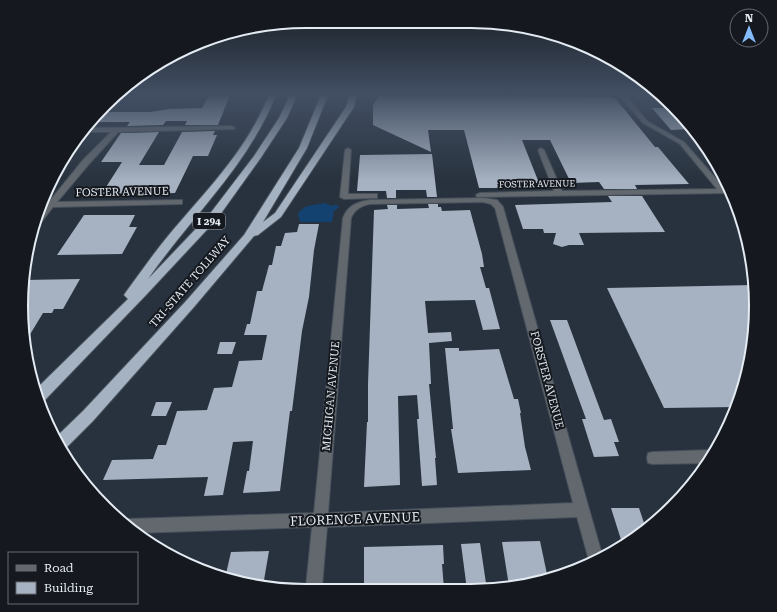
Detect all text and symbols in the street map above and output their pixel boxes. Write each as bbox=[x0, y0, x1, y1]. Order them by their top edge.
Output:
north arrow bbox=[729, 8, 769, 48]
text: N bbox=[745, 12, 754, 25]
street label: FOSTER AVENUE bbox=[499, 178, 575, 190]
street label: FOSTER AVENUE bbox=[75, 185, 169, 199]
road number: I 294 bbox=[193, 213, 225, 229]
street label: TRI-STATE TOLLWAY bbox=[147, 233, 233, 330]
street label: FORSTER AVENUE bbox=[528, 330, 566, 430]
street label: MICHIGAN AVENUE bbox=[320, 341, 342, 451]
street label: FLORENCE AVENUE bbox=[290, 509, 420, 529]
legend bbox=[8, 552, 138, 604]
text: Road bbox=[44, 561, 74, 575]
text: Building bbox=[44, 581, 93, 595]

